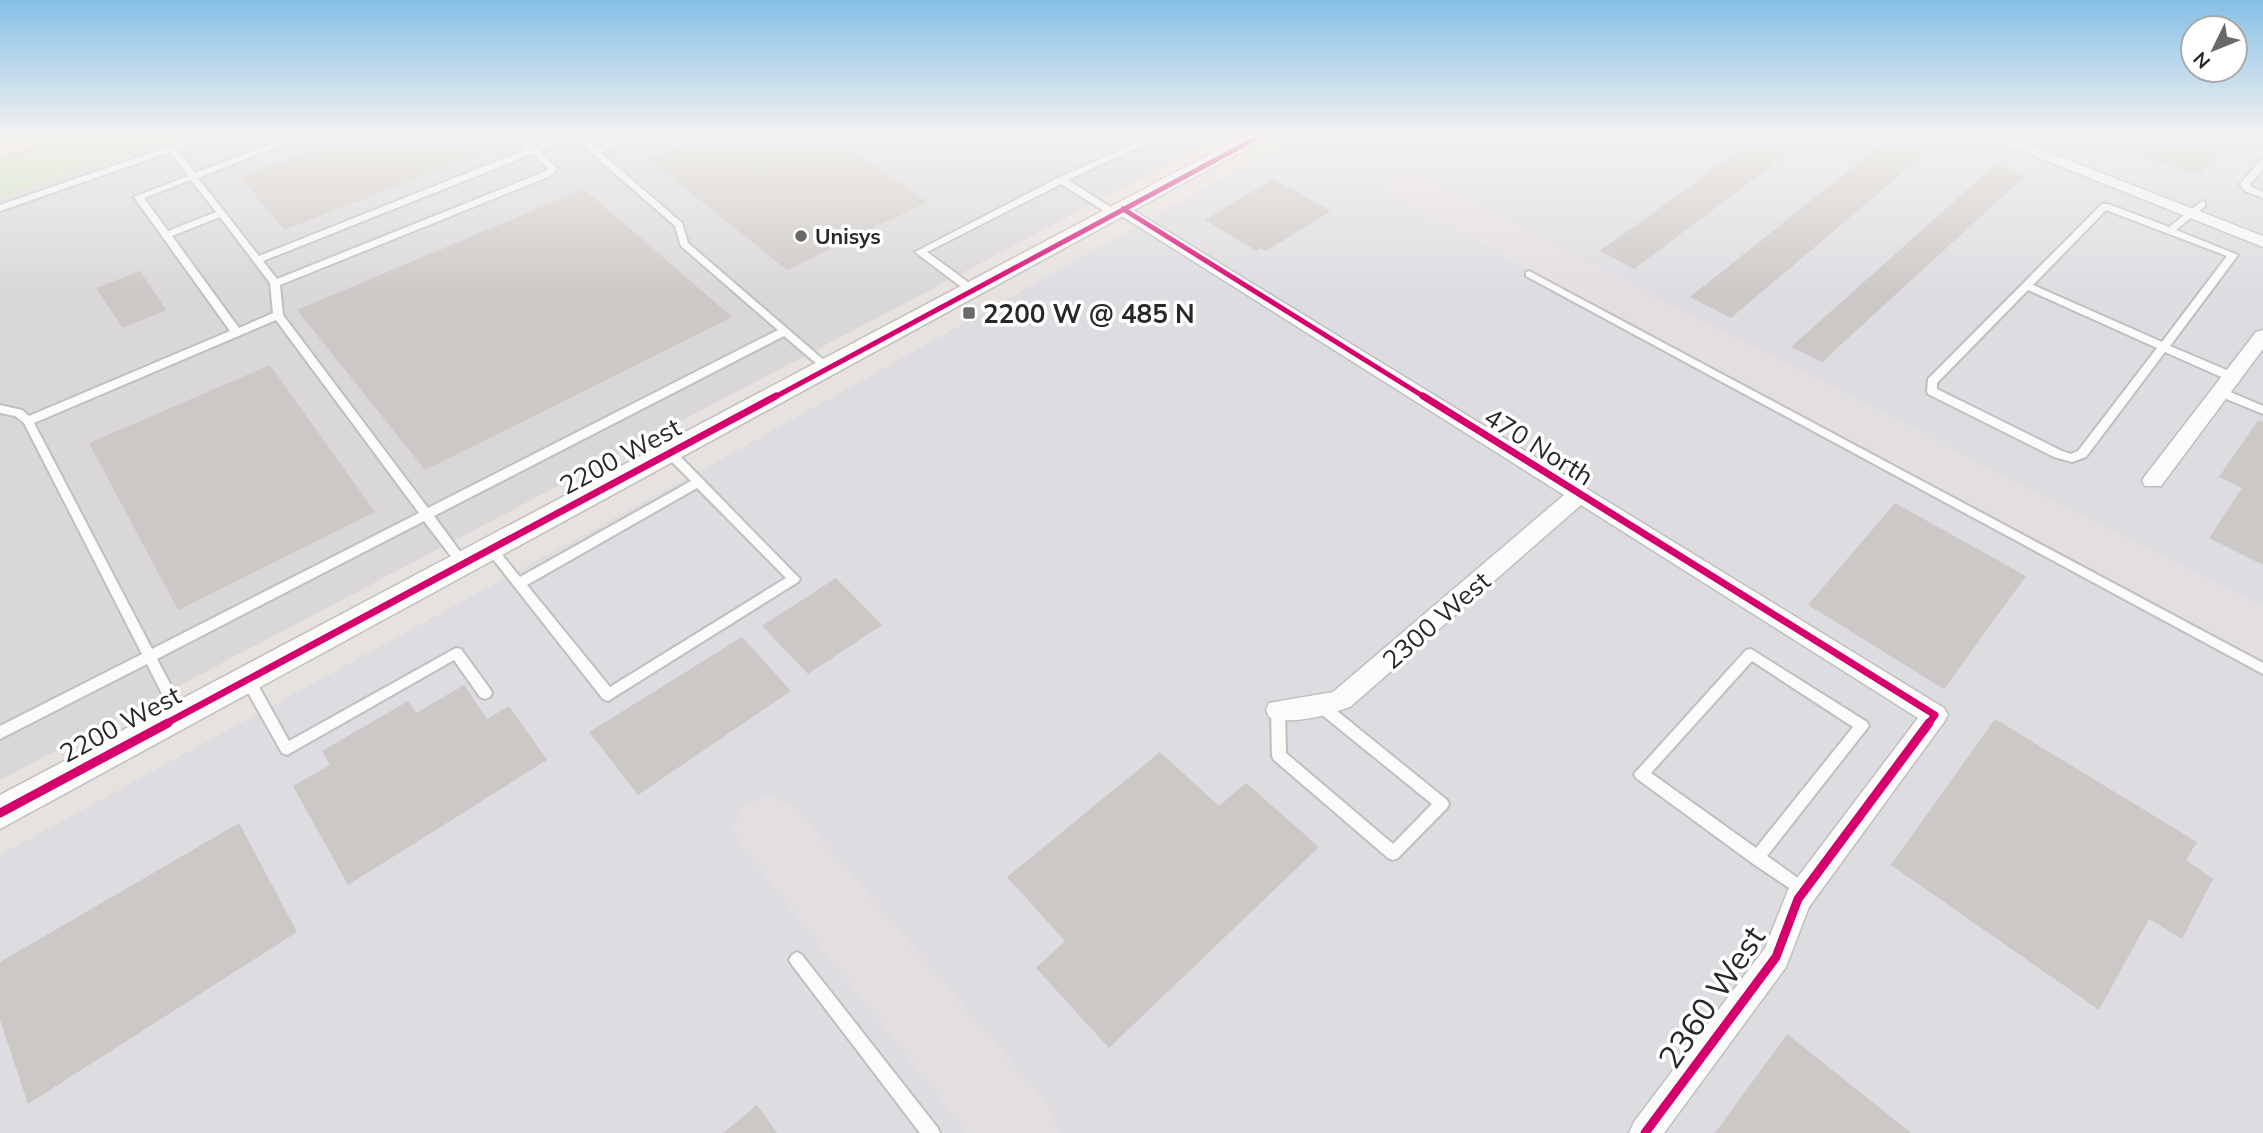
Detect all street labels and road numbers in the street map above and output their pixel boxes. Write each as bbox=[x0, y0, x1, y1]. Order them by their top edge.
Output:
street label: 470 North bbox=[1478, 400, 1600, 492]
street label: 2200 West bbox=[554, 410, 686, 502]
street label: 2300 West bbox=[1375, 564, 1497, 676]
street label: 2200 West bbox=[54, 678, 186, 770]
street label: 2360 West bbox=[1649, 918, 1773, 1076]

